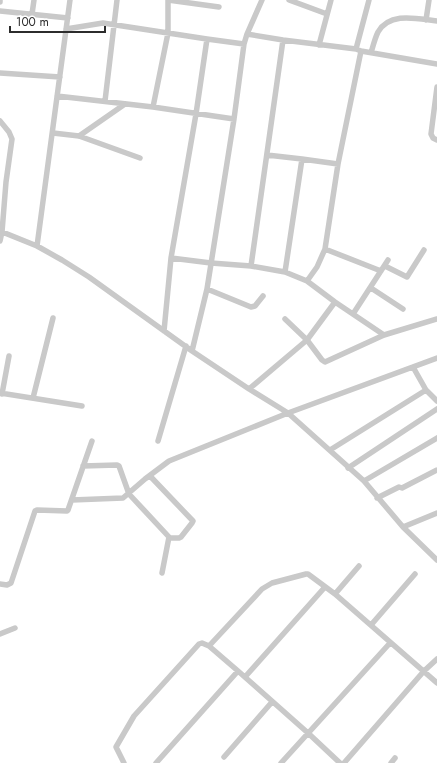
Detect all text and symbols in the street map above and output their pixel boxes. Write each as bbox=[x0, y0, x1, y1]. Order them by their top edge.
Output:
scale bar bbox=[10, 8, 105, 34]
text: 100 m bbox=[16, 13, 49, 31]

